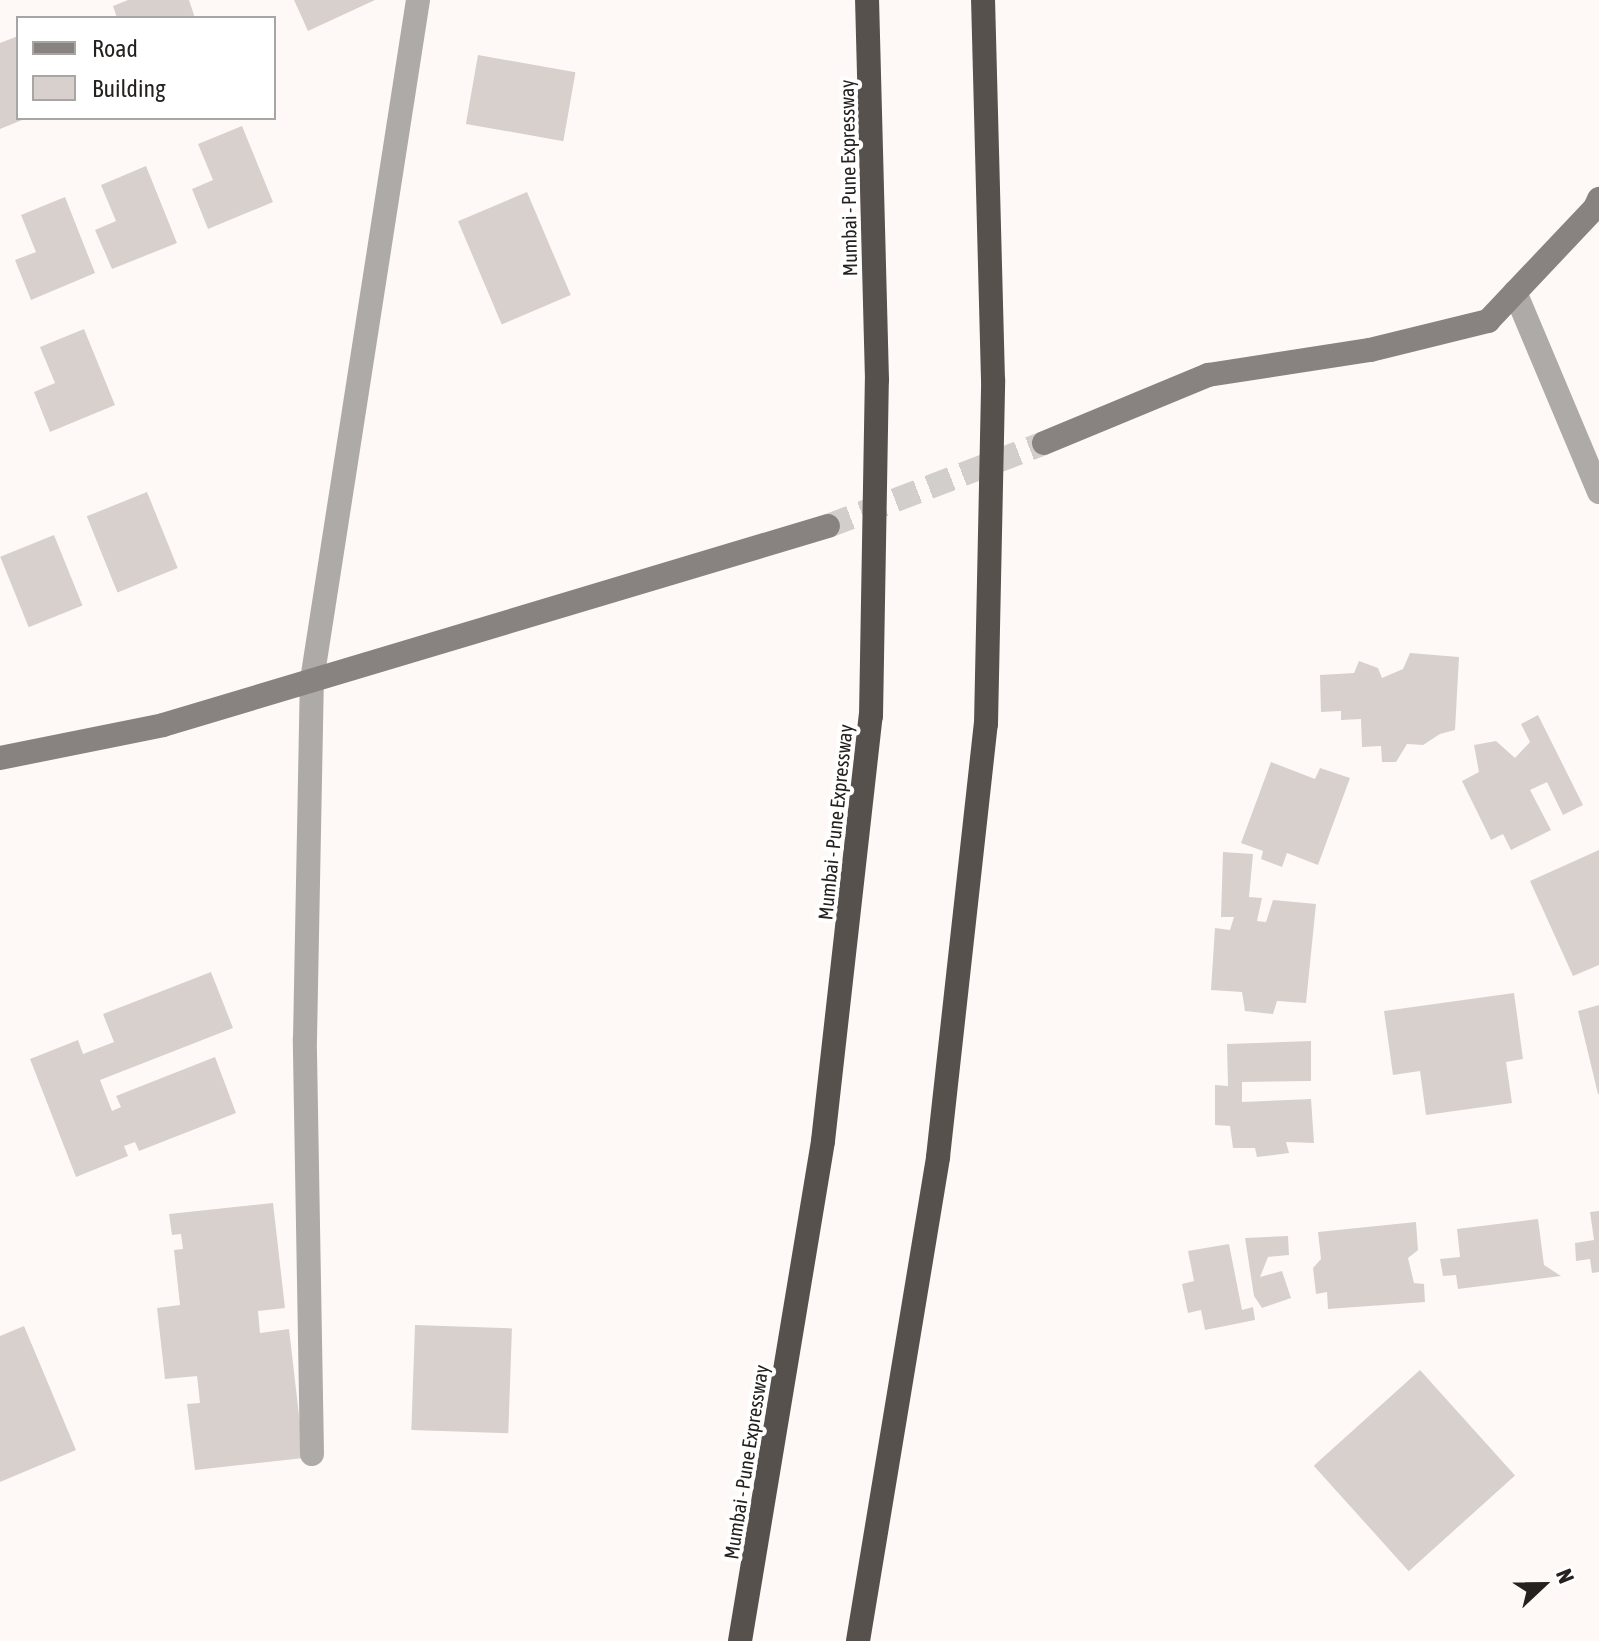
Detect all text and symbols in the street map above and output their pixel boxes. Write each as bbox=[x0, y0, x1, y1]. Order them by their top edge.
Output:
legend bbox=[16, 16, 276, 120]
text: Road bbox=[92, 35, 138, 62]
text: Building bbox=[92, 75, 165, 102]
street label: Mumbai - Pune Expressway bbox=[834, 79, 862, 277]
street label: Mumbai - Pune Expressway bbox=[813, 723, 857, 921]
street label: Mumbai - Pune Expressway bbox=[719, 1363, 773, 1561]
north arrow bbox=[1503, 1545, 1583, 1625]
text: N bbox=[1551, 1565, 1580, 1587]

